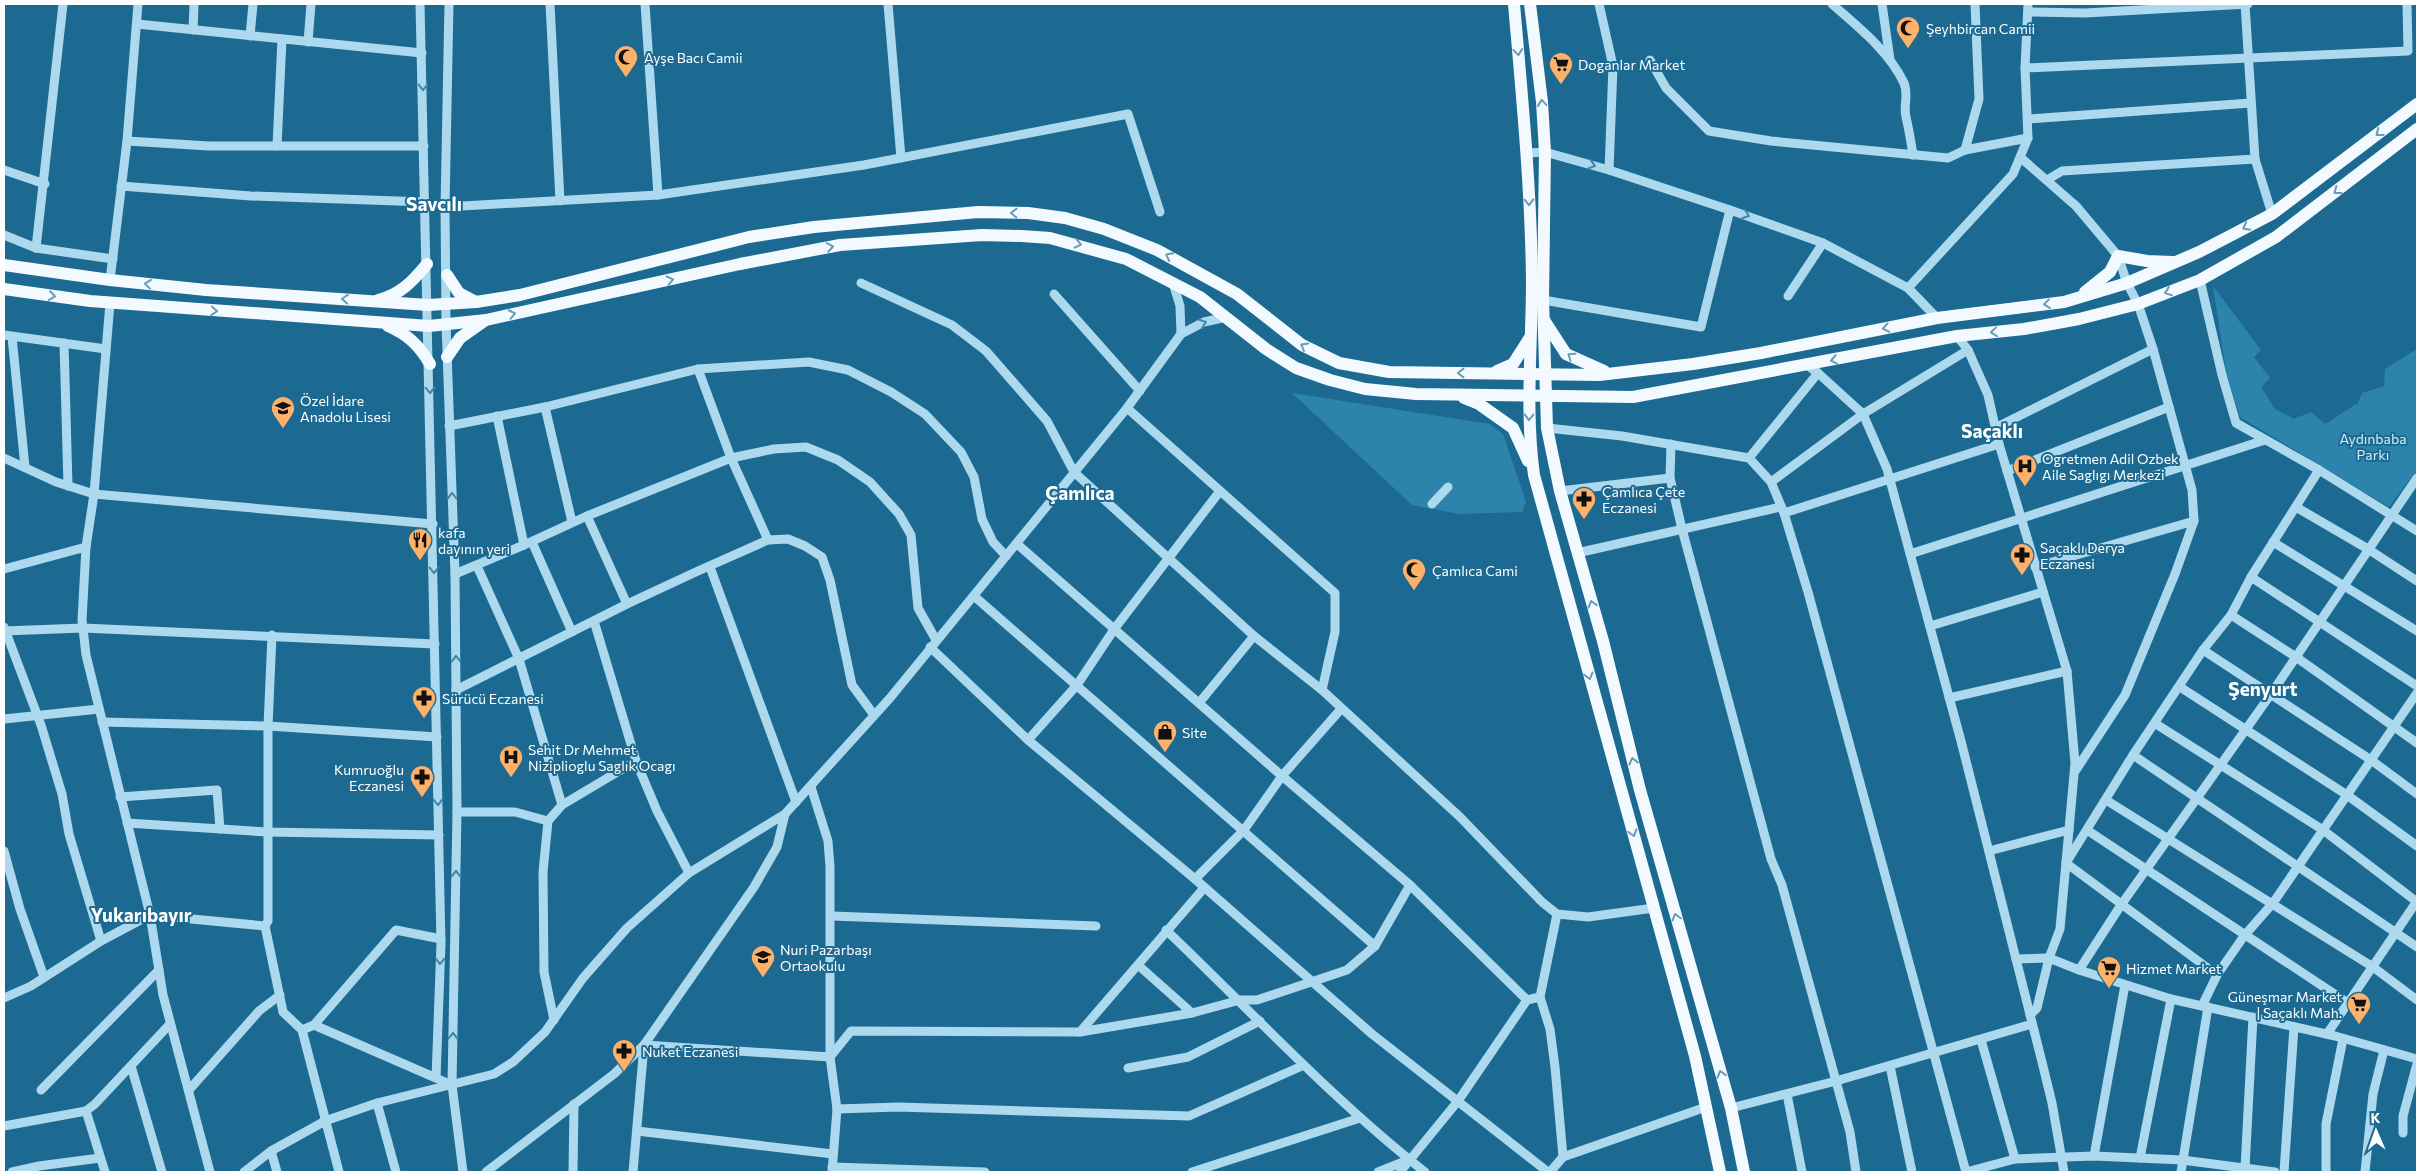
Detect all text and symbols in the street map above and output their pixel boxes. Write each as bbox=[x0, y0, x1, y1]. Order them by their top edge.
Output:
mosque icon: Şeyhbircan Camii bbox=[1895, 15, 1921, 49]
place label: Şeyhbircan Camii bbox=[1926, 20, 2035, 37]
mosque icon: Ayşe Bacı Camii bbox=[613, 44, 639, 78]
place label: Ayşe Bacı Camii bbox=[644, 49, 743, 66]
one-way arrow bbox=[1512, 49, 1523, 57]
supermarket icon: Doganlar Market bbox=[1548, 51, 1574, 85]
place label: Doganlar Market bbox=[1578, 56, 1685, 73]
one-way arrow bbox=[418, 84, 428, 92]
one-way arrow bbox=[1537, 99, 1548, 107]
one-way arrow bbox=[2376, 128, 2385, 136]
one-way arrow bbox=[1587, 160, 1595, 170]
one-way arrow bbox=[2333, 185, 2343, 194]
district label: Savcılı bbox=[406, 192, 462, 215]
one-way arrow bbox=[1524, 198, 1534, 206]
one-way arrow bbox=[1010, 207, 1018, 218]
one-way arrow bbox=[1742, 209, 1750, 219]
one-way arrow bbox=[2243, 221, 2252, 231]
one-way arrow bbox=[1074, 238, 1083, 249]
one-way arrow bbox=[825, 243, 834, 253]
one-way arrow bbox=[1166, 252, 1175, 262]
one-way arrow bbox=[666, 275, 675, 286]
one-way arrow bbox=[143, 279, 151, 290]
one-way arrow bbox=[2165, 286, 2173, 296]
one-way arrow bbox=[48, 290, 56, 301]
one-way arrow bbox=[340, 294, 348, 305]
one-way arrow bbox=[2042, 298, 2050, 309]
one-way arrow bbox=[210, 305, 218, 316]
one-way arrow bbox=[507, 309, 516, 320]
one-way arrow bbox=[1198, 319, 1207, 329]
one-way arrow bbox=[1882, 323, 1891, 333]
one-way arrow bbox=[1989, 326, 1997, 337]
one-way arrow bbox=[1300, 342, 1309, 352]
one-way arrow bbox=[1567, 353, 1577, 362]
one-way arrow bbox=[1829, 355, 1838, 365]
one-way arrow bbox=[1457, 368, 1465, 378]
one-way arrow bbox=[425, 386, 435, 394]
place label: Özel İdare Anadolu Lisesi bbox=[300, 392, 391, 425]
school or university icon: Özel İdare Anadolu Lisesi bbox=[270, 395, 296, 429]
one-way arrow bbox=[1524, 413, 1534, 421]
district label: Saçaklı bbox=[1961, 419, 2023, 442]
park label: Aydınbaba Parkı bbox=[2339, 430, 2407, 463]
place label: Ogretmen Adil Ozbek Aile Saglıgı Merkezi bbox=[2042, 450, 2179, 483]
hospital icon: Ogretmen Adil Ozbek Aile Saglıgı Merkezi bbox=[2012, 453, 2038, 487]
district label: Çamlıca bbox=[1045, 481, 1115, 504]
place label: Çamlıca Çete Eczanesi bbox=[1602, 483, 1685, 516]
pharmacy icon: Çamlıca Çete Eczanesi bbox=[1571, 486, 1597, 520]
one-way arrow bbox=[447, 492, 457, 500]
place label: kafa dayının yeri bbox=[438, 524, 510, 557]
restaurant icon: kafa dayının yeri bbox=[407, 527, 433, 561]
place label: Saçaklı Derya Eczanesi bbox=[2040, 539, 2125, 572]
pharmacy icon: Saçaklı Derya Eczanesi bbox=[2009, 542, 2035, 576]
mosque icon: Çamlıca Cami bbox=[1401, 557, 1427, 591]
place label: Çamlıca Cami bbox=[1432, 562, 1518, 579]
one-way arrow bbox=[428, 566, 439, 574]
one-way arrow bbox=[1587, 600, 1597, 608]
one-way arrow bbox=[451, 654, 461, 662]
one-way arrow bbox=[1583, 672, 1594, 681]
district label: Şenyurt bbox=[2228, 677, 2298, 700]
pharmacy icon: Sürücü Eczanesi bbox=[411, 685, 437, 719]
place label: Sürücü Eczanesi bbox=[442, 690, 544, 707]
shop icon: Site bbox=[1152, 719, 1178, 753]
place label: Site bbox=[1182, 724, 1207, 741]
place label: Sehit Dr Mehmet Niziplioglu Saglık Ocagı bbox=[528, 741, 676, 774]
hospital icon: Sehit Dr Mehmet Niziplioglu Saglık Ocagı bbox=[498, 744, 524, 778]
one-way arrow bbox=[1628, 756, 1639, 765]
place label: Kumruoğlu Eczanesi bbox=[334, 761, 404, 794]
pharmacy icon: Kumruoğlu Eczanesi bbox=[409, 764, 435, 798]
one-way arrow bbox=[433, 799, 443, 807]
one-way arrow bbox=[1627, 828, 1637, 836]
one-way arrow bbox=[451, 869, 461, 877]
district label: Yukarıbayır bbox=[90, 903, 192, 926]
one-way arrow bbox=[1672, 914, 1682, 922]
place label: Nuri Pazarbaşı Ortaokulu bbox=[780, 941, 872, 974]
school or university icon: Nuri Pazarbaşı Ortaokulu bbox=[750, 944, 776, 978]
supermarket icon: Hizmet Market bbox=[2096, 955, 2122, 989]
one-way arrow bbox=[435, 957, 446, 965]
place label: Hizmet Market bbox=[2126, 960, 2222, 977]
place label: Güneşmar Market | Saçaklı Mah. bbox=[2228, 988, 2342, 1021]
supermarket icon: Güneşmar Market | Saçaklı Mah. bbox=[2346, 991, 2372, 1025]
one-way arrow bbox=[448, 1032, 458, 1040]
pharmacy icon: Nuket Eczanesi bbox=[611, 1038, 637, 1072]
place label: Nuket Eczanesi bbox=[642, 1043, 738, 1060]
one-way arrow bbox=[1717, 1070, 1727, 1078]
north arrow bbox=[2351, 1106, 2401, 1156]
text: K bbox=[2370, 1109, 2381, 1126]

